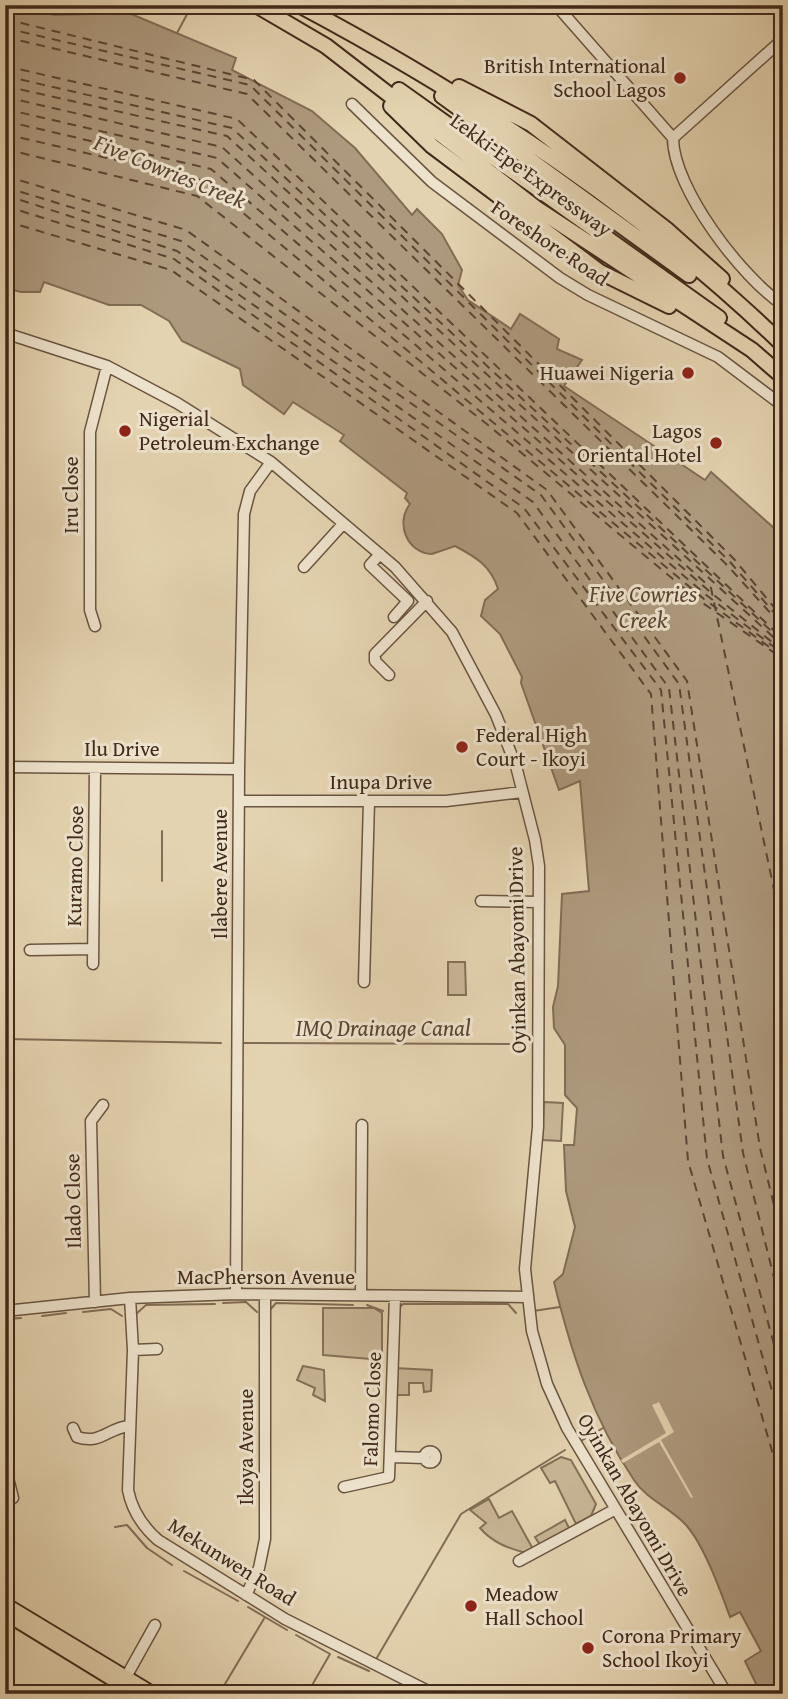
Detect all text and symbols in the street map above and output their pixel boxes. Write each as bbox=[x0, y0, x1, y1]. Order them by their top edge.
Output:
place label: British International School Lagos bbox=[484, 50, 666, 105]
marker: British International School Lagos bbox=[672, 70, 688, 86]
street label: Lekki-Epe Expressway bbox=[444, 105, 619, 244]
water label: Five Cowries Creek bbox=[88, 125, 251, 216]
street label: Foreshore Road bbox=[485, 192, 616, 294]
place label: Huawei Nigeria bbox=[540, 357, 674, 388]
marker: Huawei Nigeria bbox=[680, 365, 696, 381]
place label: Nigerial Petroleum Exchange bbox=[139, 403, 320, 458]
place label: Lagos Oriental Hotel bbox=[577, 415, 702, 470]
marker: Nigerial Petroleum Exchange bbox=[117, 423, 133, 439]
marker: Lagos Oriental Hotel bbox=[708, 435, 724, 451]
street label: Iru Close bbox=[55, 456, 86, 534]
water label: Five Cowries Creek bbox=[588, 577, 698, 636]
place label: Federal High Court - Ikoyi bbox=[476, 719, 588, 774]
street label: Ilu Drive bbox=[84, 733, 160, 764]
marker: Federal High Court - Ikoyi bbox=[454, 739, 470, 755]
street label: Inupa Drive bbox=[330, 766, 432, 797]
street label: Kuramo Close bbox=[58, 805, 91, 927]
street label: Ilabere Avenue bbox=[204, 809, 235, 939]
street label: Oyinkan Abayomi Drive bbox=[499, 846, 534, 1054]
water label: IMQ Drainage Canal bbox=[295, 1011, 471, 1044]
street label: Ilado Close bbox=[56, 1153, 89, 1249]
street label: MacPherson Avenue bbox=[177, 1261, 355, 1292]
street label: Falomo Close bbox=[354, 1351, 389, 1467]
street label: Ikoya Avenue bbox=[230, 1389, 261, 1505]
street label: Oyinkan Abayomi Drive bbox=[570, 1407, 701, 1602]
street label: Mekunwen Road bbox=[162, 1510, 303, 1614]
place label: Meadow Hall School bbox=[485, 1578, 584, 1633]
marker: Meadow Hall School bbox=[463, 1598, 479, 1614]
place label: Corona Primary School Ikoyi bbox=[602, 1620, 742, 1675]
marker: Corona Primary School Ikoyi bbox=[580, 1640, 596, 1656]

